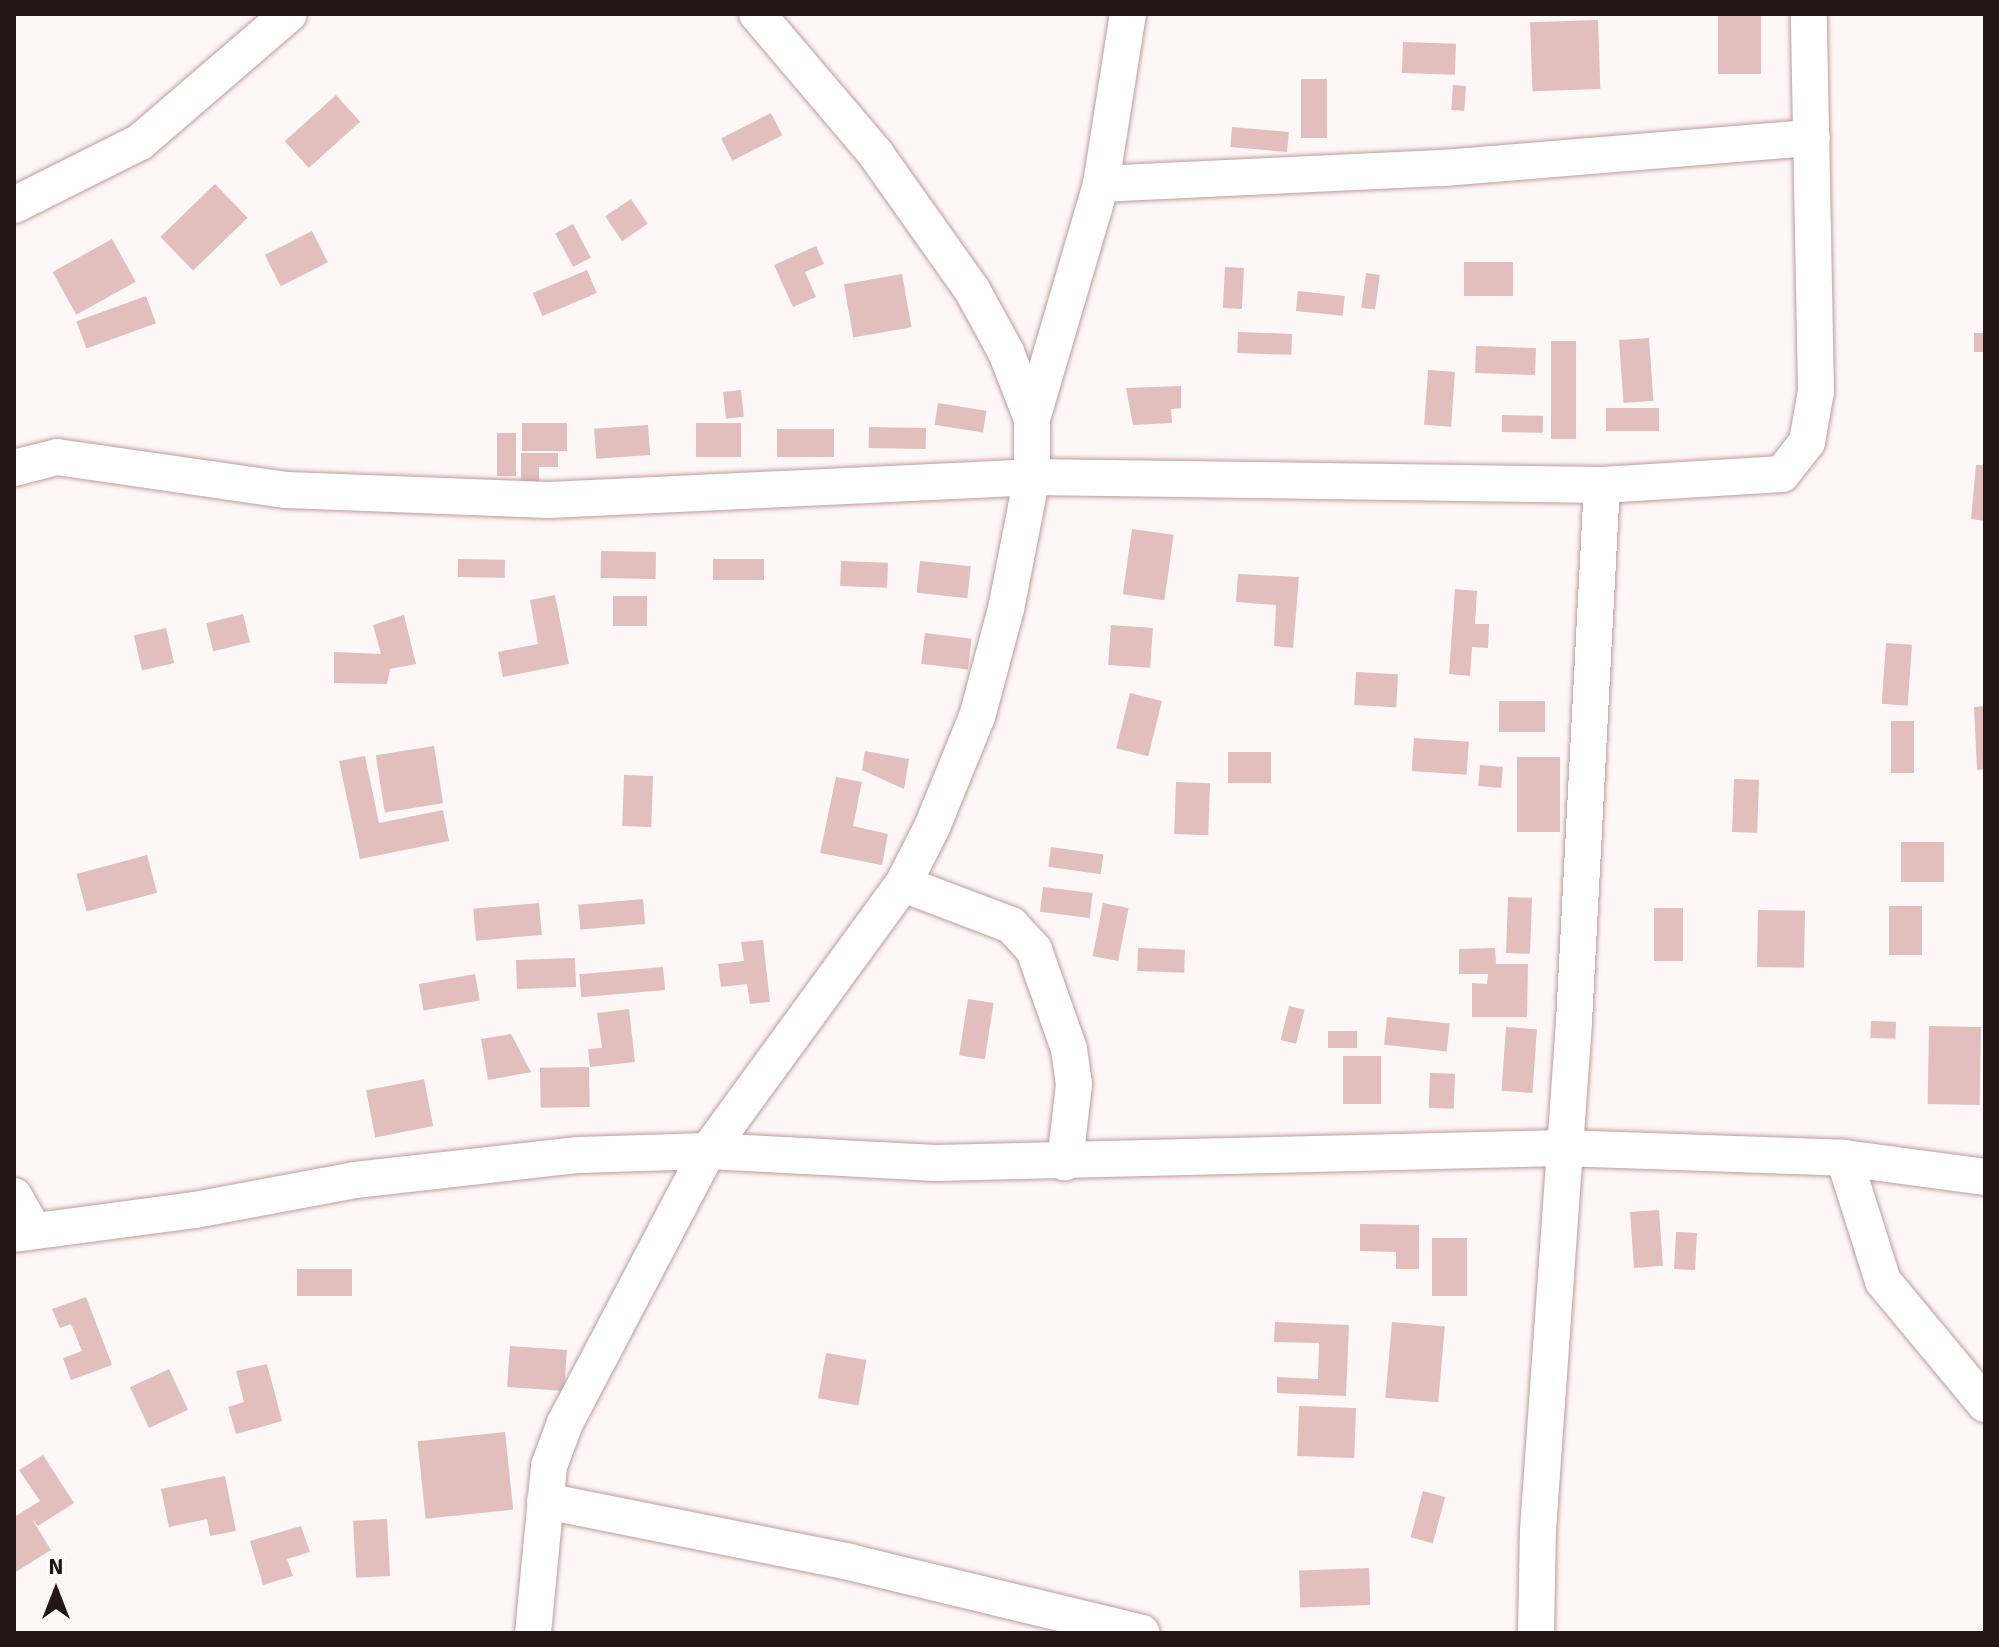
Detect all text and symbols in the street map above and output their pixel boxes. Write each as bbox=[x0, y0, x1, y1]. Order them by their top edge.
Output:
north arrow bbox=[16, 1551, 96, 1631]
text: N bbox=[48, 1553, 64, 1580]

